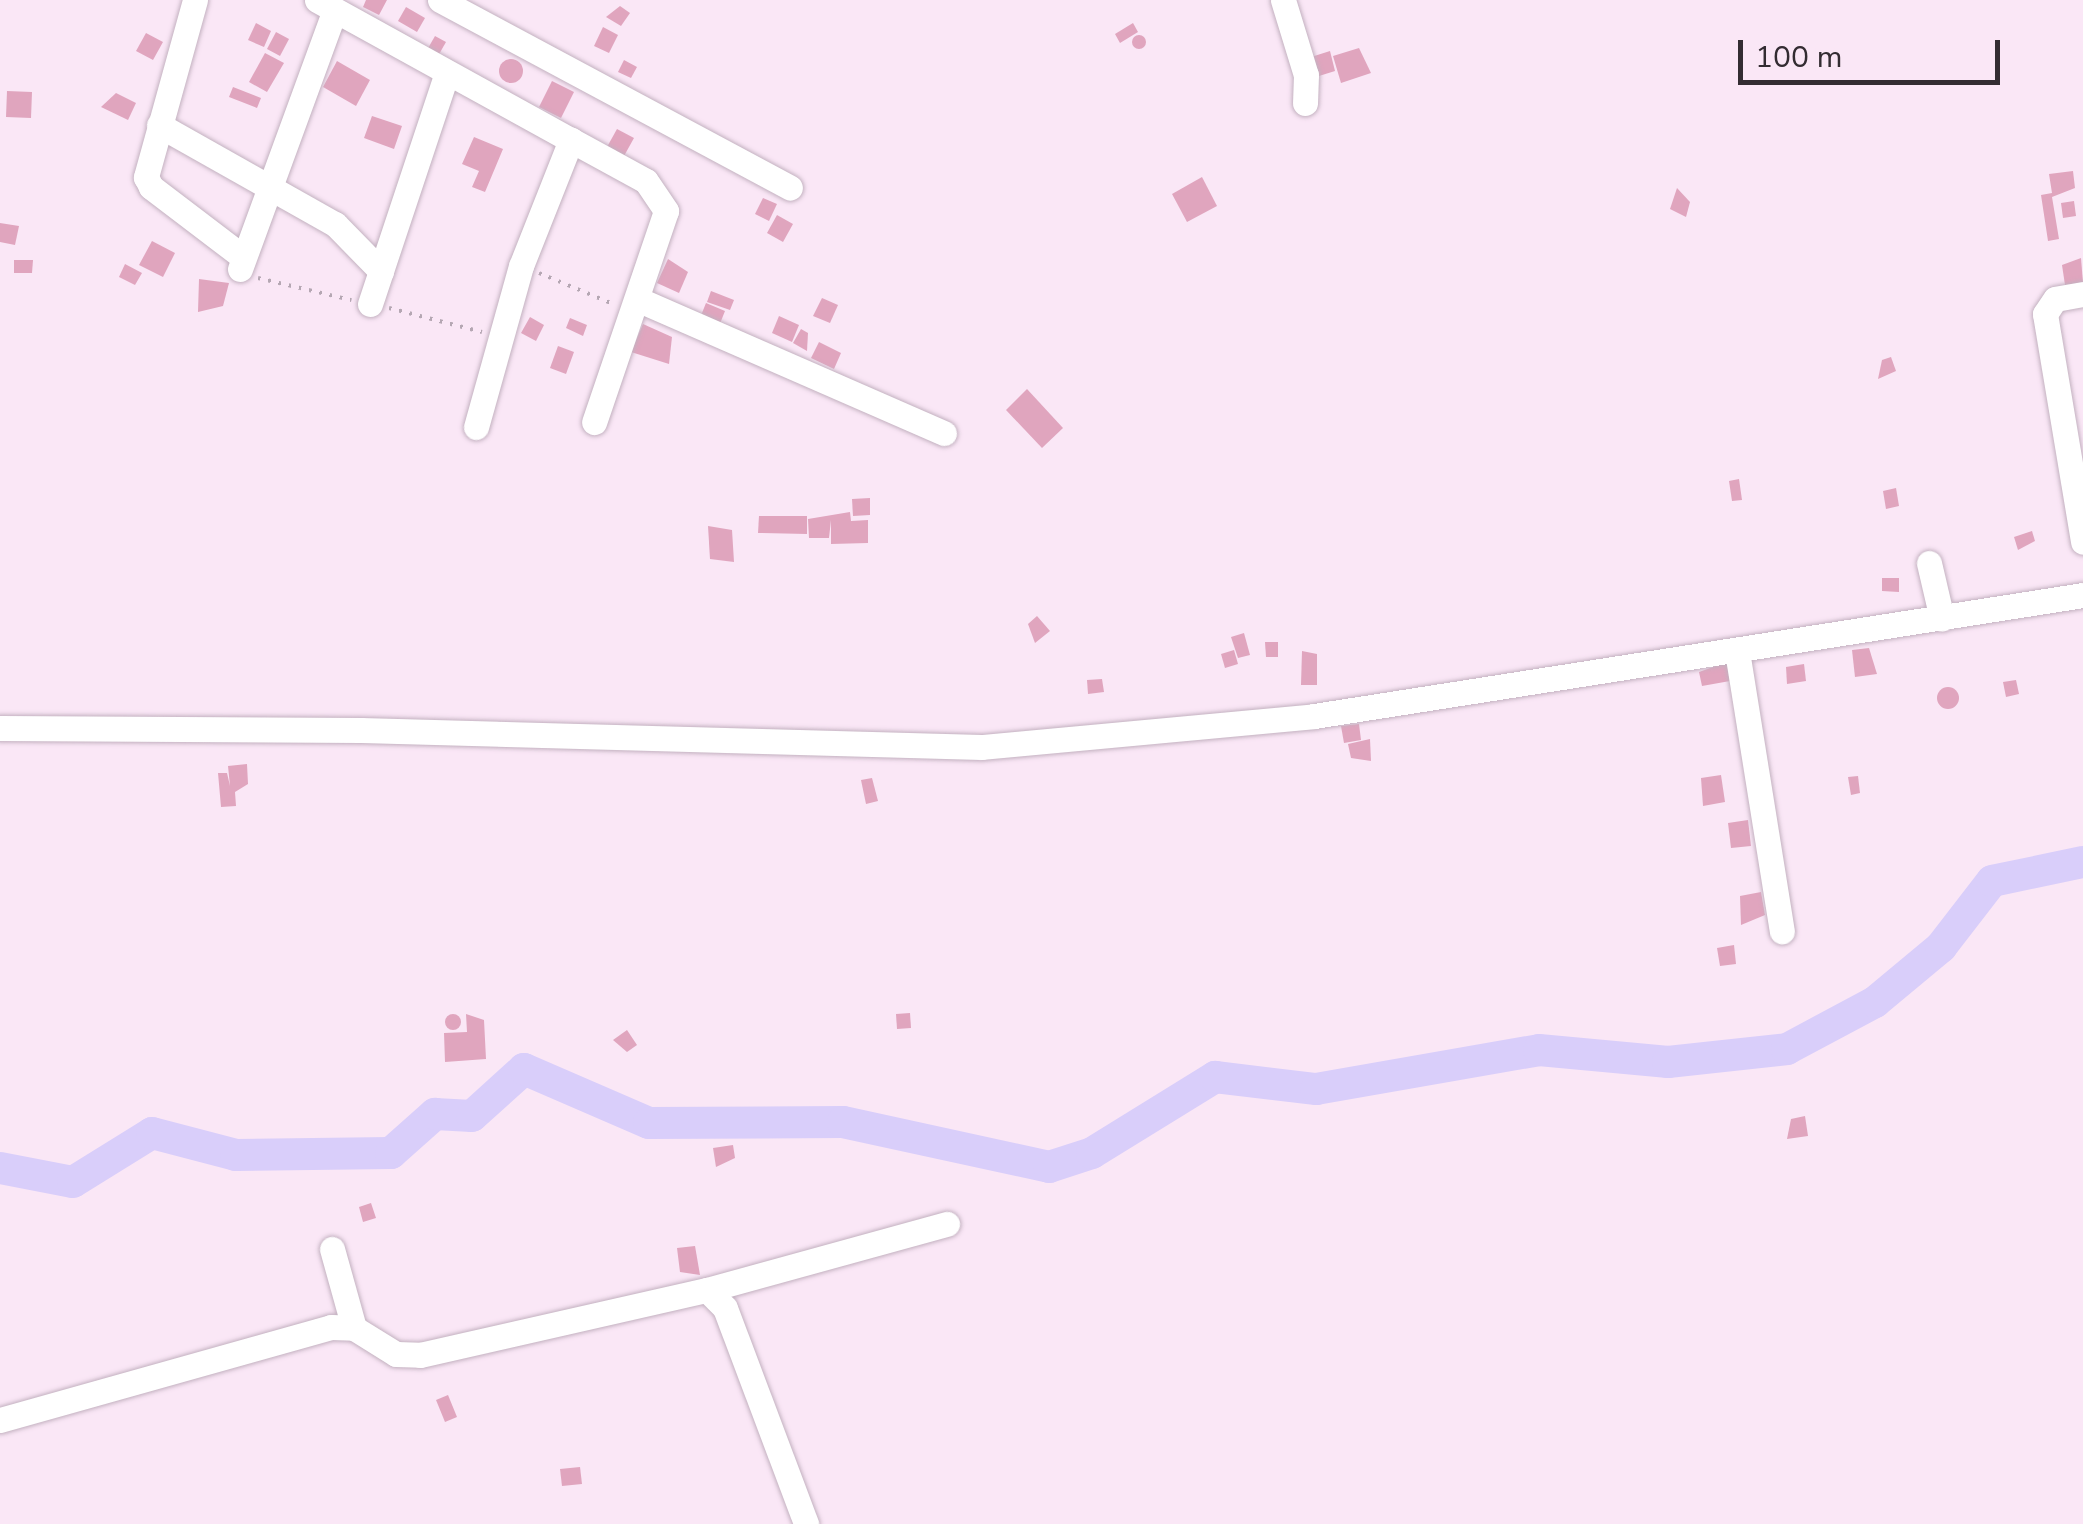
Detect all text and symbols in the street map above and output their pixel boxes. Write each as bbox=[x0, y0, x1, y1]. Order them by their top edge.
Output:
scale bar bbox=[1743, 20, 2006, 82]
text: 100 m bbox=[1755, 37, 1842, 78]

